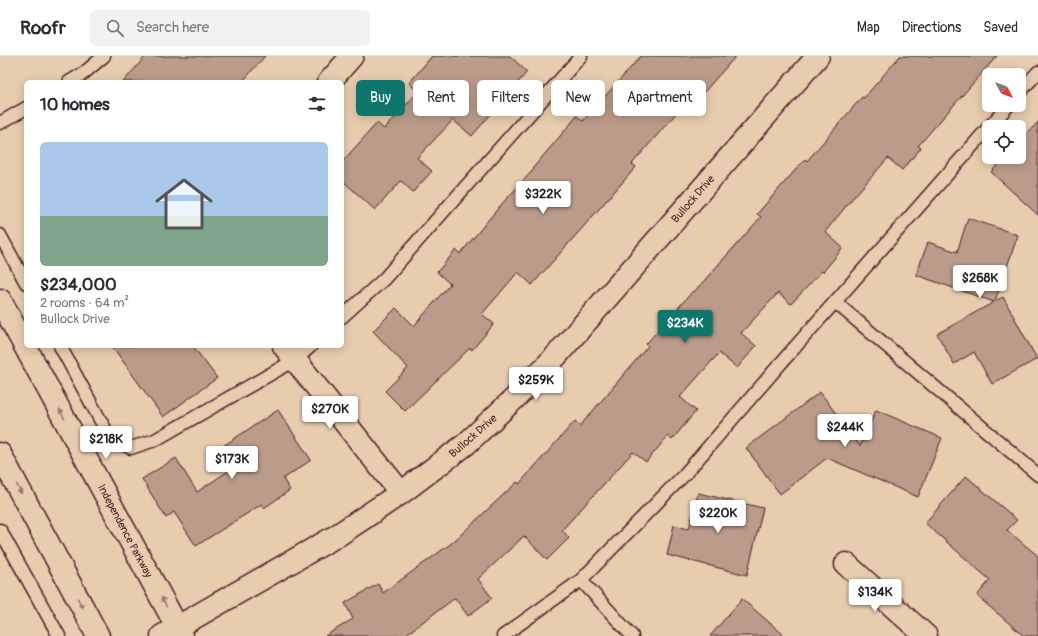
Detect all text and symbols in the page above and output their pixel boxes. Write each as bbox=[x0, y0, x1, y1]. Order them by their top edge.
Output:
search box bbox=[90, 10, 370, 46]
text: Roofr bbox=[20, 16, 66, 40]
icon: search bbox=[104, 17, 126, 39]
text: Search here bbox=[136, 18, 209, 37]
text: Map bbox=[857, 19, 880, 36]
text: Directions bbox=[902, 19, 961, 36]
text: Saved bbox=[983, 19, 1018, 36]
north arrow bbox=[982, 68, 1026, 112]
map controls bbox=[982, 68, 1026, 164]
chip: Buy bbox=[356, 80, 405, 116]
chip: Rent bbox=[413, 80, 469, 116]
chip: Filters bbox=[477, 80, 543, 116]
chip: New bbox=[551, 80, 605, 116]
chip: Apartment bbox=[613, 80, 706, 116]
icon: filters bbox=[306, 93, 328, 115]
text: 10 homes bbox=[40, 94, 110, 115]
button: locate bbox=[982, 120, 1026, 164]
icon: home bbox=[148, 168, 220, 240]
street label: Bullock Drive bbox=[669, 172, 718, 226]
pin: $322K bbox=[515, 181, 571, 215]
text: $322K bbox=[525, 186, 561, 202]
pin: $268K bbox=[952, 265, 1008, 299]
text: $268K bbox=[962, 270, 998, 286]
text: $234,000 bbox=[40, 274, 117, 295]
text: 2 rooms · 64 m² bbox=[40, 295, 129, 311]
pin: $234K bbox=[657, 310, 713, 344]
text: Bullock Drive bbox=[40, 311, 110, 327]
text: $234K bbox=[667, 315, 703, 331]
pin: $259K bbox=[508, 367, 564, 401]
text: $259K bbox=[518, 372, 554, 388]
pin: $270K bbox=[302, 396, 358, 430]
text: $270K bbox=[311, 401, 349, 417]
one-way arrow bbox=[58, 408, 65, 419]
street label: Bullock Drive bbox=[446, 411, 500, 460]
pin: $244K bbox=[817, 414, 873, 448]
text: $244K bbox=[826, 419, 864, 435]
pin: $218K bbox=[78, 426, 134, 460]
text: $218K bbox=[89, 431, 123, 447]
pin: $173K bbox=[204, 446, 260, 480]
text: $173K bbox=[215, 451, 249, 467]
street label: Independence Parkway bbox=[95, 482, 155, 580]
one-way arrow bbox=[15, 483, 22, 495]
pin: $220K bbox=[690, 500, 746, 534]
text: $220K bbox=[699, 505, 737, 521]
pin: $134K bbox=[847, 579, 903, 613]
text: $134K bbox=[858, 584, 892, 600]
one-way arrow bbox=[160, 596, 167, 608]
one-way arrow bbox=[77, 597, 84, 609]

